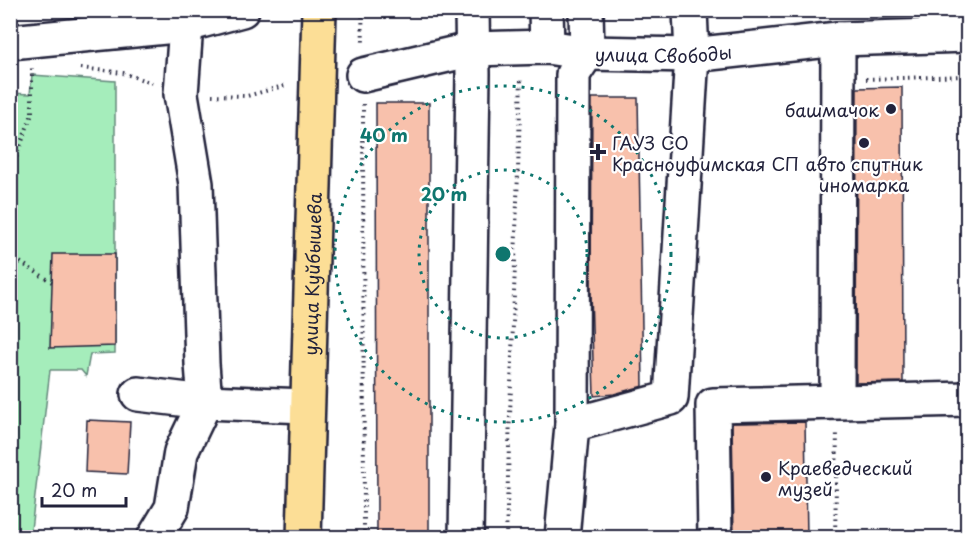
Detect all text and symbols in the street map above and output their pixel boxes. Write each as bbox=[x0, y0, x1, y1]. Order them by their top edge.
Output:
street label: улица Свободы bbox=[595, 37, 733, 69]
place label: башмачок bbox=[785, 96, 879, 123]
marker: башмачок bbox=[884, 102, 898, 116]
text: 40 m bbox=[360, 121, 408, 148]
place label: ГАУЗ СО Красноуфимская СП bbox=[612, 129, 799, 177]
marker: авто спутник иномарка bbox=[857, 136, 871, 150]
marker: ГАУЗ СО Красноуфимская СП bbox=[589, 143, 607, 161]
place label: авто спутник иномарка bbox=[805, 150, 923, 198]
text: 20 m bbox=[421, 180, 467, 207]
street label: улица Куйбышева bbox=[296, 191, 327, 356]
centre of rings bbox=[493, 244, 513, 264]
place label: Краеведческий музей bbox=[778, 454, 913, 502]
scale bar bbox=[42, 470, 126, 508]
marker: Краеведческий музей bbox=[759, 470, 773, 484]
text: 20 m bbox=[51, 476, 97, 503]

